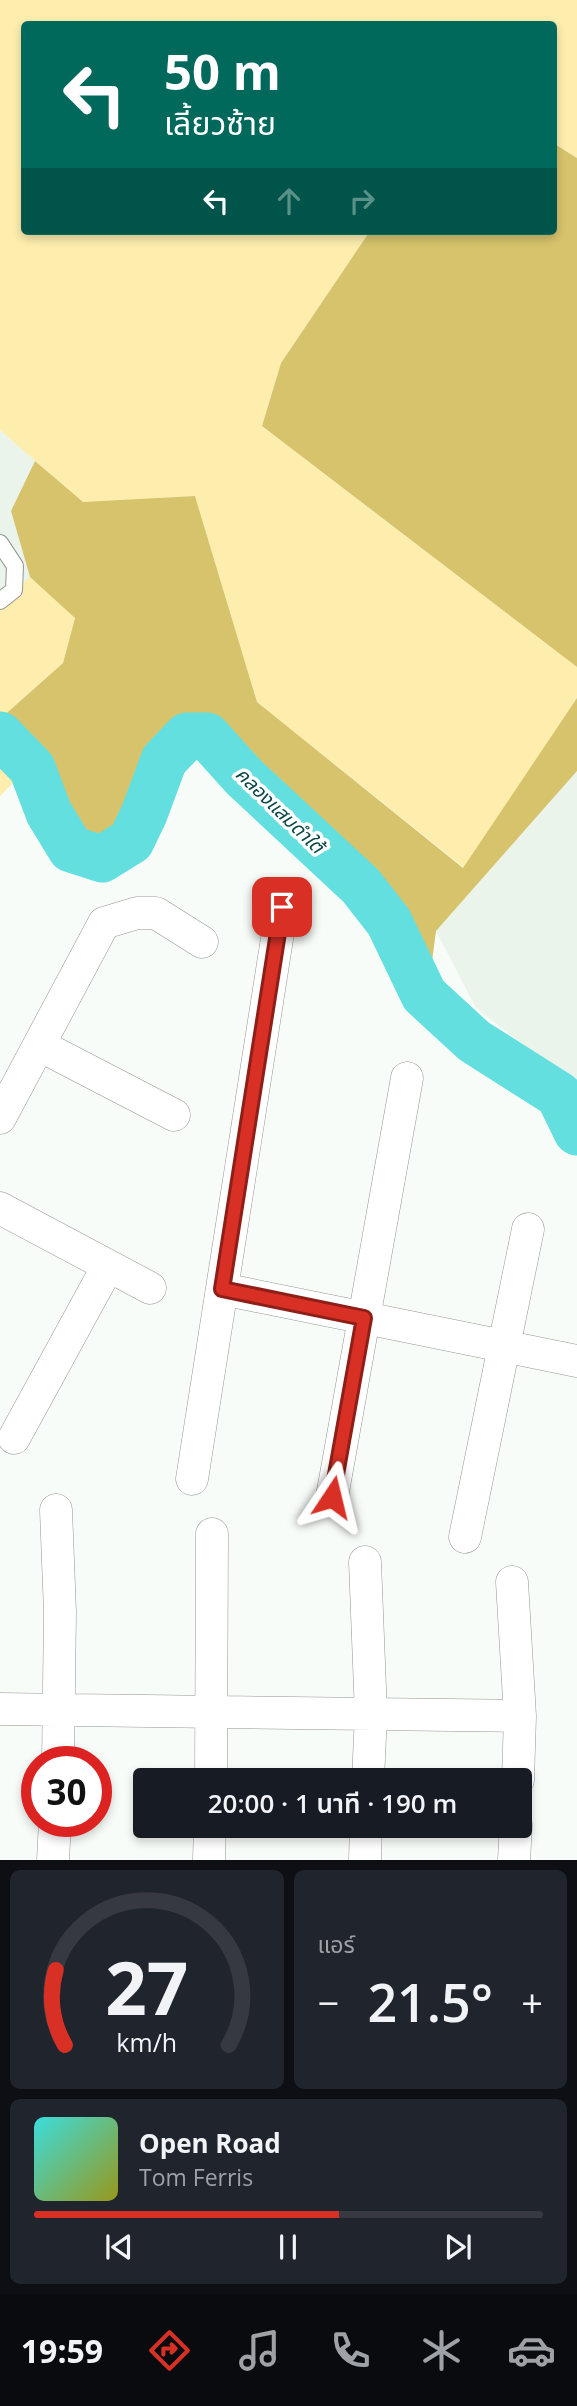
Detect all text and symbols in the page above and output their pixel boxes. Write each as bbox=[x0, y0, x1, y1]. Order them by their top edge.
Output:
text: 50 m bbox=[164, 38, 281, 104]
icon: left bbox=[49, 49, 140, 140]
text: เลี้ยวซ้าย bbox=[164, 101, 276, 144]
icon: left bbox=[197, 182, 235, 220]
icon: ahead bbox=[270, 182, 308, 220]
icon: right bbox=[343, 182, 381, 220]
water label: คลองแสมดำใต้ bbox=[230, 761, 332, 861]
pin bbox=[252, 877, 312, 937]
icon: arrive bbox=[263, 888, 301, 926]
position arrow bbox=[295, 1460, 369, 1534]
speed limit sign: 30 bbox=[21, 1746, 112, 1837]
text: 20:00 · 1 นาที · 190 m bbox=[208, 1785, 457, 1821]
text: แอร์ bbox=[318, 1928, 355, 1960]
text: 27 bbox=[105, 1938, 188, 2037]
text: 21.5° bbox=[367, 1966, 493, 2037]
text: − bbox=[318, 1976, 339, 2028]
text: + bbox=[521, 1976, 543, 2028]
text: km/h bbox=[116, 2025, 177, 2059]
text: Open Road bbox=[139, 2125, 281, 2161]
text: Tom Ferris bbox=[139, 2161, 253, 2193]
icon: previous bbox=[100, 2228, 138, 2266]
icon: pause bbox=[269, 2228, 307, 2266]
icon: next bbox=[439, 2228, 477, 2266]
icon: directions bbox=[145, 2326, 194, 2375]
icon: music bbox=[235, 2326, 284, 2375]
icon: phone bbox=[326, 2326, 375, 2375]
icon: climate bbox=[417, 2326, 466, 2375]
icon: car bbox=[507, 2326, 556, 2375]
text: 19:59 bbox=[21, 2329, 103, 2372]

